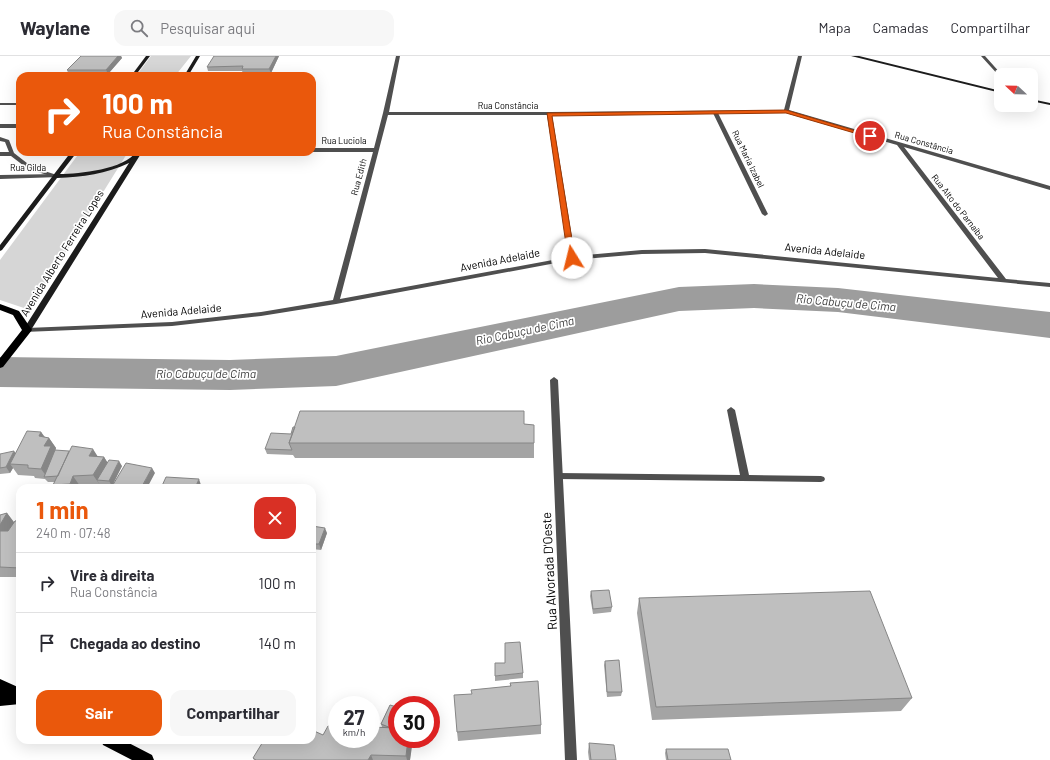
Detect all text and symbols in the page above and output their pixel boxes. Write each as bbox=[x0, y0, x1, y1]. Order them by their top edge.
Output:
search box bbox=[114, 10, 394, 46]
text: Waylane bbox=[20, 16, 90, 39]
icon: search bbox=[128, 17, 150, 39]
text: Pesquisar aqui bbox=[160, 19, 255, 37]
text: Mapa bbox=[819, 19, 851, 36]
text: Camadas bbox=[873, 19, 928, 36]
text: Compartilhar bbox=[950, 19, 1030, 36]
north arrow bbox=[994, 68, 1038, 112]
map controls bbox=[994, 68, 1038, 112]
text: 100 m bbox=[102, 86, 173, 120]
icon: right bbox=[36, 88, 88, 140]
street label: Rua Constância bbox=[478, 100, 538, 111]
pin bbox=[853, 119, 887, 153]
text: Rua Constância bbox=[102, 120, 223, 142]
icon: arrive bbox=[859, 125, 881, 147]
street label: Rua Maria Izabel bbox=[730, 128, 767, 189]
street label: Rua Constância bbox=[894, 129, 955, 156]
street label: Rua Luciola bbox=[321, 135, 367, 146]
street label: Rua Edith bbox=[348, 157, 369, 196]
street label: Rua Gilda bbox=[10, 162, 46, 173]
street label: Rua Alto do Parnaíba bbox=[930, 172, 987, 242]
street label: Avenida Alberto Ferreira Lopes bbox=[17, 187, 106, 318]
position arrow bbox=[551, 237, 593, 279]
street label: Avenida Adelaide bbox=[784, 240, 866, 261]
street label: Avenida Adelaide bbox=[459, 245, 541, 274]
water label: Rio Cabuçu de Cima bbox=[796, 291, 897, 313]
street label: Avenida Adelaide bbox=[140, 300, 222, 321]
water label: Rio Cabuçu de Cima bbox=[474, 313, 575, 347]
water label: Rio Cabuçu de Cima bbox=[156, 366, 256, 380]
text: 1 min bbox=[36, 495, 89, 524]
button: close bbox=[254, 497, 296, 539]
street label: Rua Alvorada D'Oeste bbox=[538, 512, 560, 630]
text: 240 m · 07:48 bbox=[36, 525, 111, 541]
text: Vire à direita bbox=[70, 566, 154, 584]
icon: right bbox=[36, 572, 58, 594]
text: 100 m bbox=[258, 574, 296, 592]
text: Rua Constância bbox=[70, 584, 157, 600]
icon: arrive bbox=[36, 632, 58, 654]
text: Chegada ao destino bbox=[70, 634, 201, 652]
text: 140 m bbox=[259, 634, 296, 652]
button: Sair bbox=[36, 690, 162, 736]
button: Compartilhar bbox=[170, 690, 296, 736]
speed limit sign: 30 bbox=[388, 696, 440, 748]
text: 27 bbox=[343, 705, 365, 729]
text: km/h bbox=[343, 726, 365, 738]

